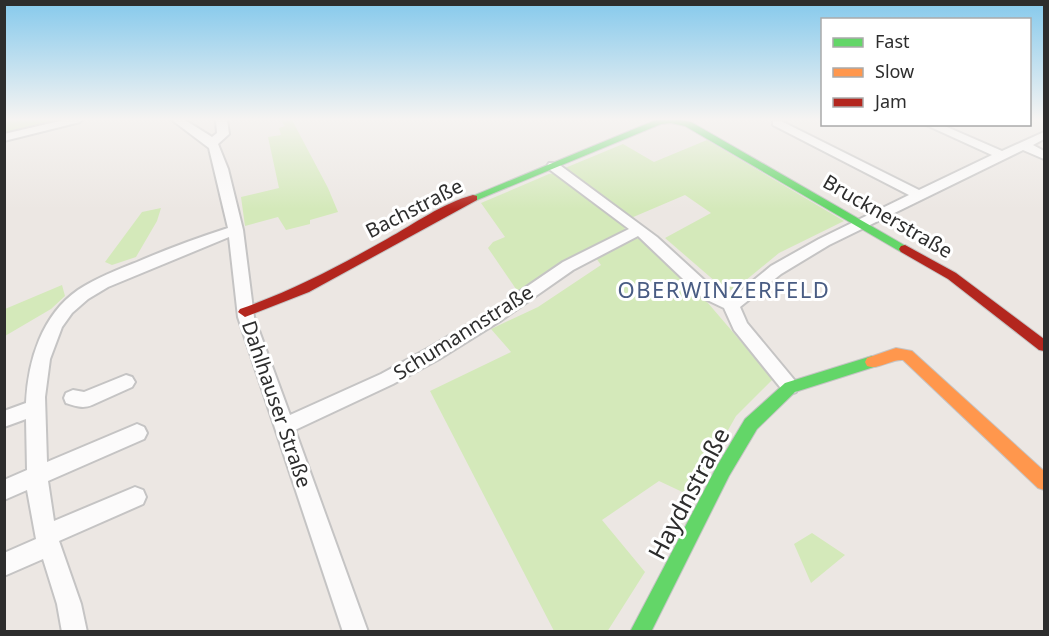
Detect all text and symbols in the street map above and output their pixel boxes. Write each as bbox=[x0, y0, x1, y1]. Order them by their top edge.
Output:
legend bbox=[821, 18, 1031, 126]
text: Fast bbox=[875, 29, 910, 53]
text: Slow bbox=[875, 59, 914, 83]
text: Jam bbox=[873, 89, 907, 113]
street label: Brucknerstraße bbox=[818, 168, 958, 264]
street label: Bachstraße bbox=[361, 172, 467, 244]
district label: OBERWINZERFELD bbox=[618, 274, 830, 304]
street label: Schumannstraße bbox=[388, 278, 538, 386]
street label: Dahlhauser Straße bbox=[236, 317, 318, 491]
street label: Haydnstraße bbox=[639, 421, 737, 565]

